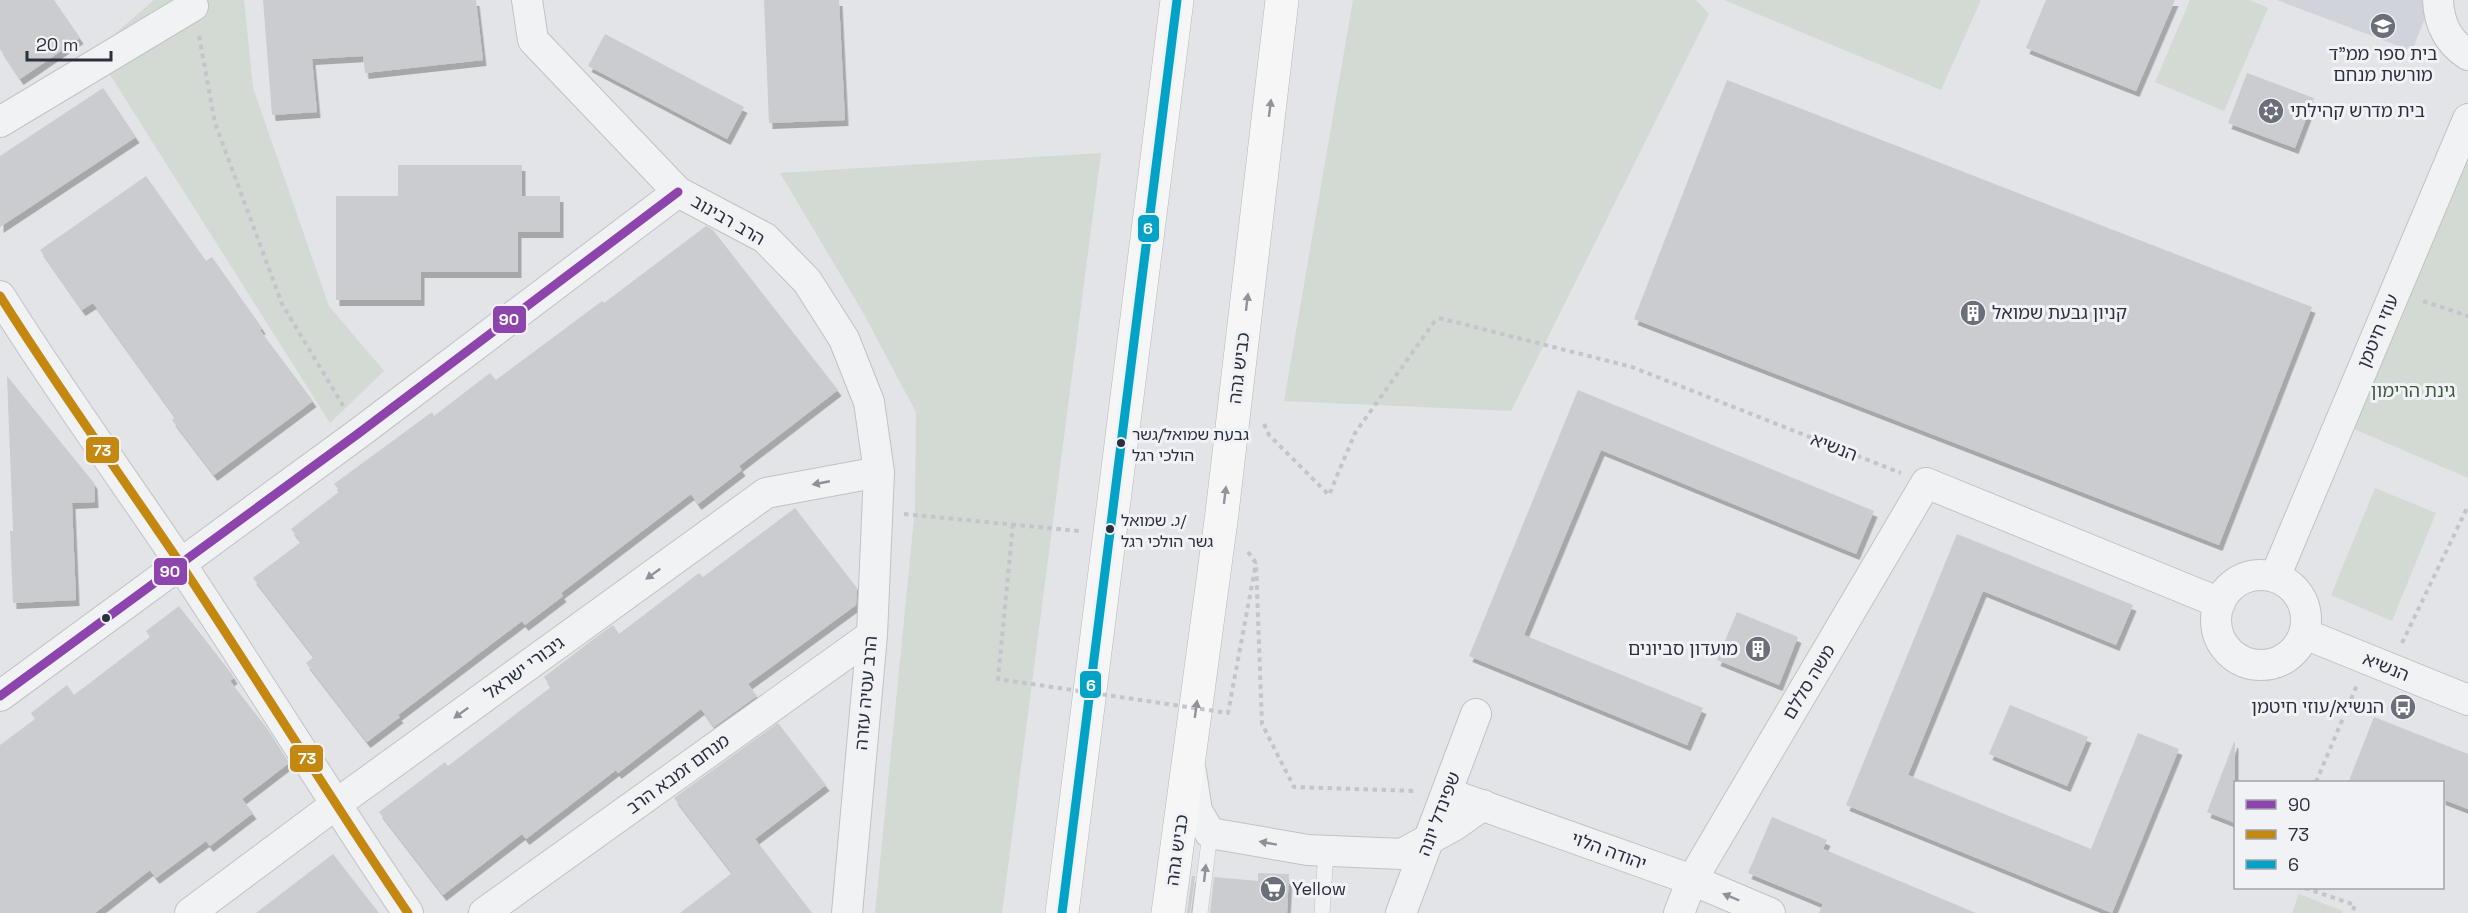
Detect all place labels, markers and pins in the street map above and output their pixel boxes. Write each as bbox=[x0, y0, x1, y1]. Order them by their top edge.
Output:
school or university icon: בית ספר ממ"ד מורשת מנחם bbox=[2368, 11, 2398, 41]
place label: בית ספר ממ"ד מורשת מנחם bbox=[2328, 42, 2438, 86]
synagogue icon: בית מדרש קהילתי bbox=[2256, 96, 2286, 126]
place label: בית מדרש קהילתי bbox=[2290, 99, 2425, 122]
building icon: קניון גבעת שמואל bbox=[1958, 298, 1988, 328]
place label: קניון גבעת שמואל bbox=[1992, 301, 2127, 324]
place label: גבעת שמואל/גשר הולכי רגל bbox=[1132, 424, 1249, 466]
marker: גבעת שמואל/גשר הולכי רגל bbox=[1115, 437, 1127, 449]
place label: ג. שמואל/ גשר הולכי רגל bbox=[1121, 510, 1213, 552]
marker: ג. שמואל/ גשר הולכי רגל bbox=[1104, 523, 1116, 535]
unlabelled marker bbox=[100, 612, 112, 624]
building icon: מועדון סביונים bbox=[1743, 634, 1773, 664]
place label: מועדון סביונים bbox=[1628, 637, 1738, 660]
bus stop icon: הנשיא/עוזי חיטמן bbox=[2388, 692, 2418, 722]
place label: הנשיא/עוזי חיטמן bbox=[2251, 695, 2384, 718]
supermarket icon: Yellow bbox=[1258, 874, 1288, 904]
place label: Yellow bbox=[1292, 877, 1346, 900]

